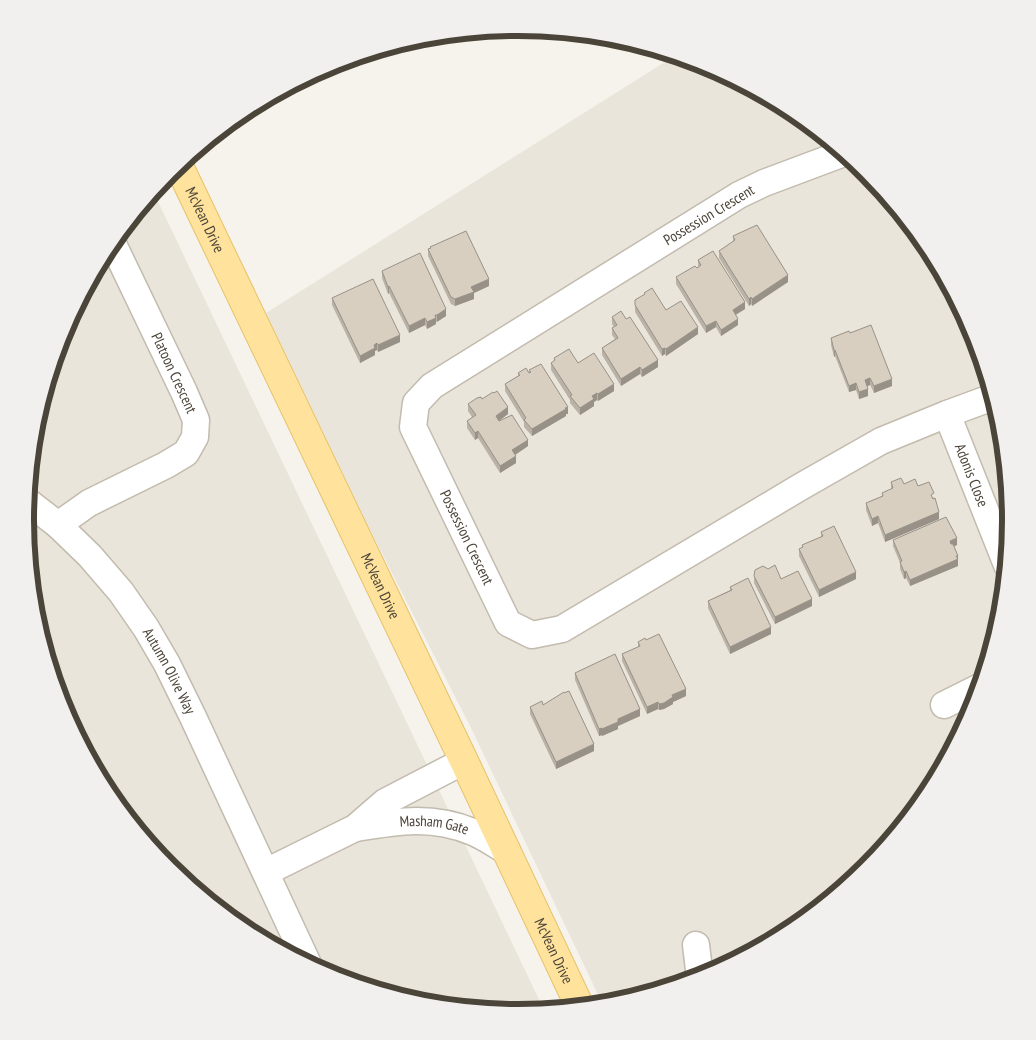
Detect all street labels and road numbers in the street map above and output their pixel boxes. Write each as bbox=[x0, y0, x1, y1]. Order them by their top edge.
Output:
street label: Possession Crescent bbox=[660, 180, 758, 249]
street label: McVean Drive bbox=[181, 184, 229, 256]
street label: Platoon Crescent bbox=[147, 329, 201, 416]
street label: Adonis Close bbox=[951, 441, 993, 509]
street label: Possession Crescent bbox=[436, 487, 498, 588]
street label: McVean Drive bbox=[357, 550, 404, 622]
street label: Autumn Olive Way bbox=[139, 624, 200, 717]
street label: Masham Gate bbox=[399, 811, 472, 839]
street label: McVean Drive bbox=[530, 915, 578, 987]

